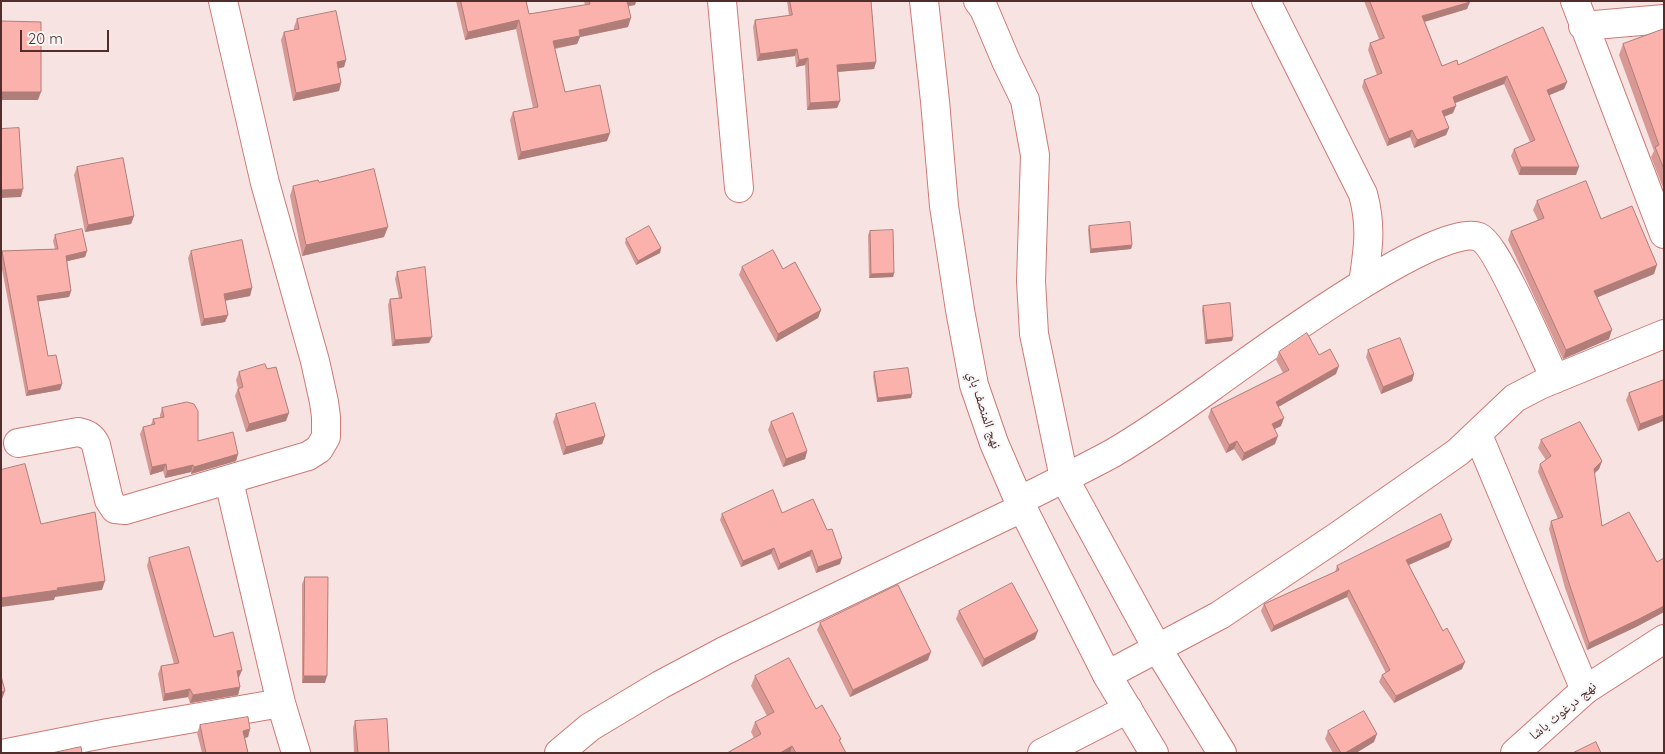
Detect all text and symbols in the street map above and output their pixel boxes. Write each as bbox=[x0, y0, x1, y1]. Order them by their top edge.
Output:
scale bar bbox=[22, 20, 111, 52]
text: 20 m bbox=[28, 29, 63, 48]
street label: نهج المنصف باي bbox=[964, 369, 1004, 451]
street label: نهج درغوث باشا bbox=[1526, 678, 1600, 744]

